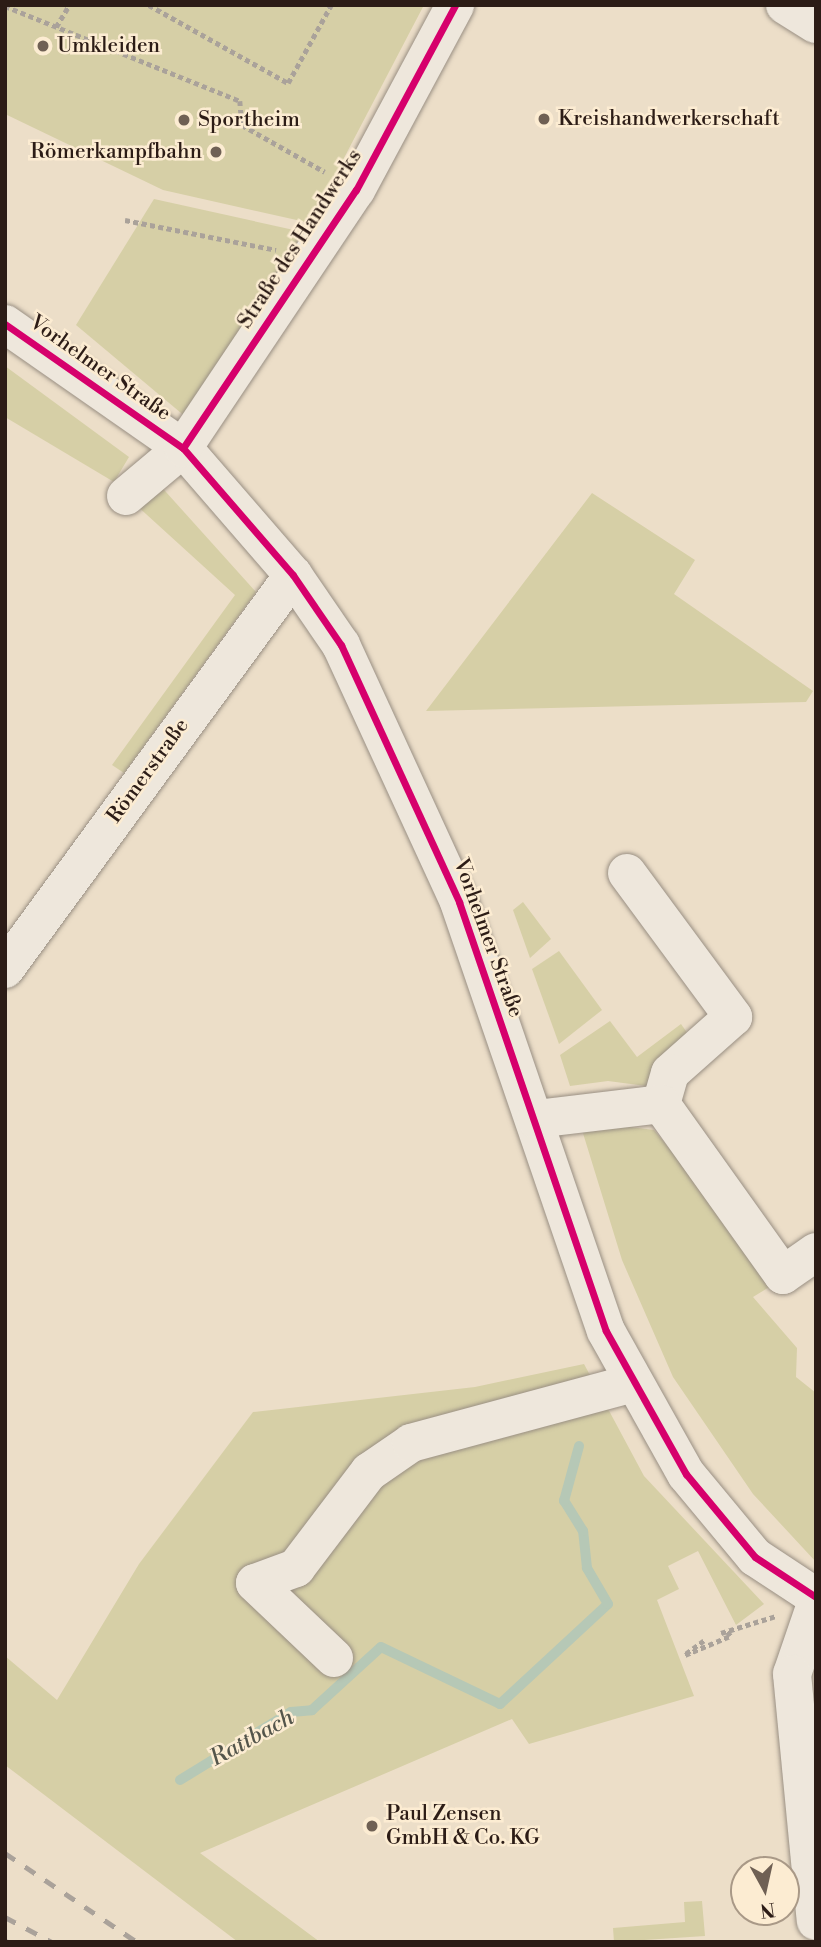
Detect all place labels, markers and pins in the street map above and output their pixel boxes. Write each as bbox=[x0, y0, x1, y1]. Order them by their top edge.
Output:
place label: Umkleiden bbox=[57, 33, 160, 59]
marker: Umkleiden bbox=[35, 38, 51, 54]
place label: Kreishandwerkerschaft bbox=[558, 106, 780, 132]
place label: Sportheim bbox=[198, 107, 300, 133]
marker: Kreishandwerkerschaft bbox=[536, 111, 552, 127]
marker: Sportheim bbox=[176, 112, 192, 128]
place label: Römerkampfbahn bbox=[30, 139, 202, 165]
marker: Römerkampfbahn bbox=[208, 144, 224, 160]
place label: Paul Zensen GmbH & Co. KG bbox=[386, 1801, 540, 1851]
marker: Paul Zensen GmbH & Co. KG bbox=[364, 1818, 380, 1834]

